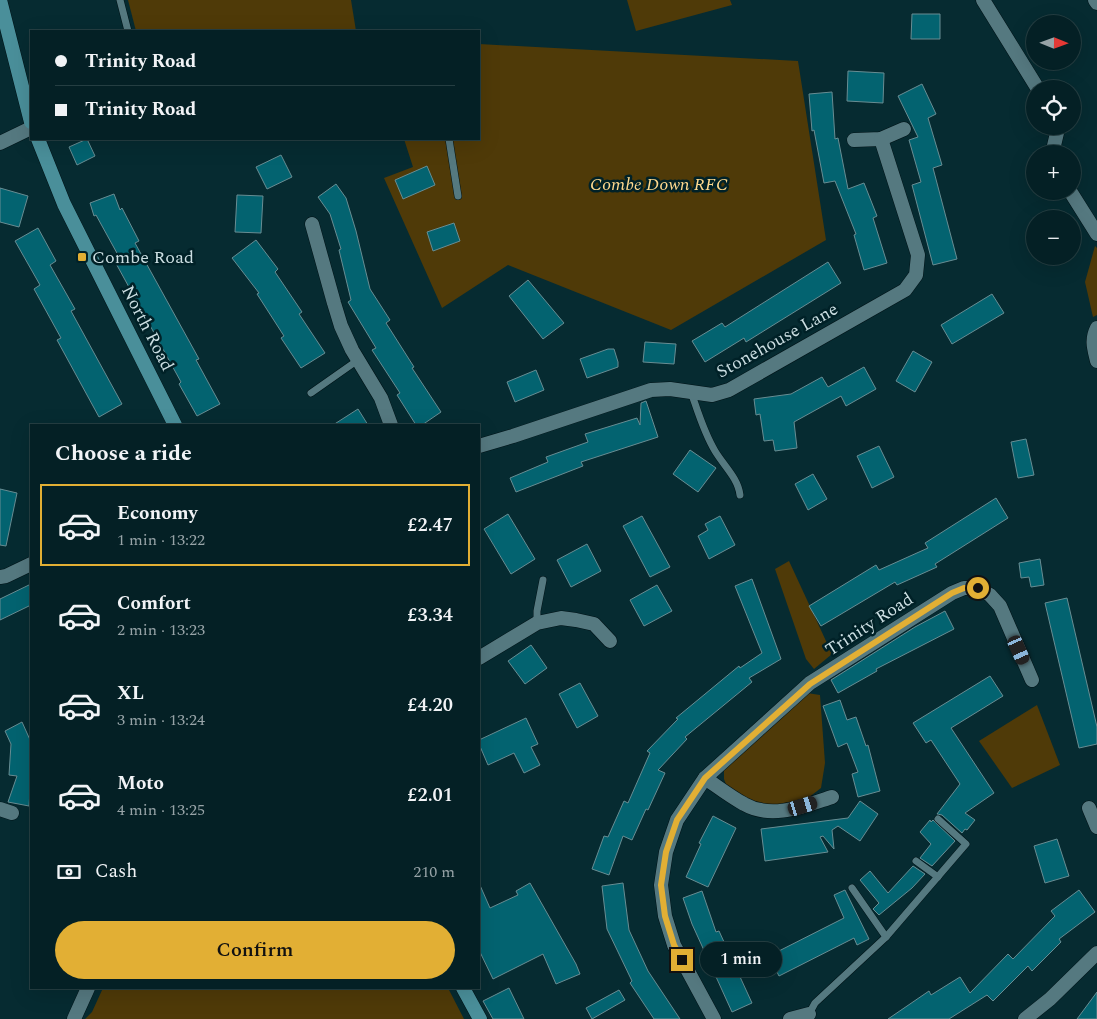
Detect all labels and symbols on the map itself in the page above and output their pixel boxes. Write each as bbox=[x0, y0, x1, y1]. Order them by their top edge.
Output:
north arrow bbox=[1026, 15, 1081, 70]
park label: Combe Down RFC bbox=[590, 171, 728, 198]
place label: Combe Road bbox=[92, 244, 194, 271]
marker: Combe Road bbox=[76, 251, 88, 263]
street label: North Road bbox=[114, 281, 181, 376]
street label: Stonehouse Lane bbox=[711, 296, 843, 385]
route start bbox=[967, 577, 989, 599]
street label: Trinity Road bbox=[820, 586, 919, 663]
car bbox=[1006, 633, 1031, 667]
car bbox=[786, 794, 819, 818]
callout: 1 min bbox=[700, 942, 782, 978]
route end bbox=[671, 949, 693, 971]

